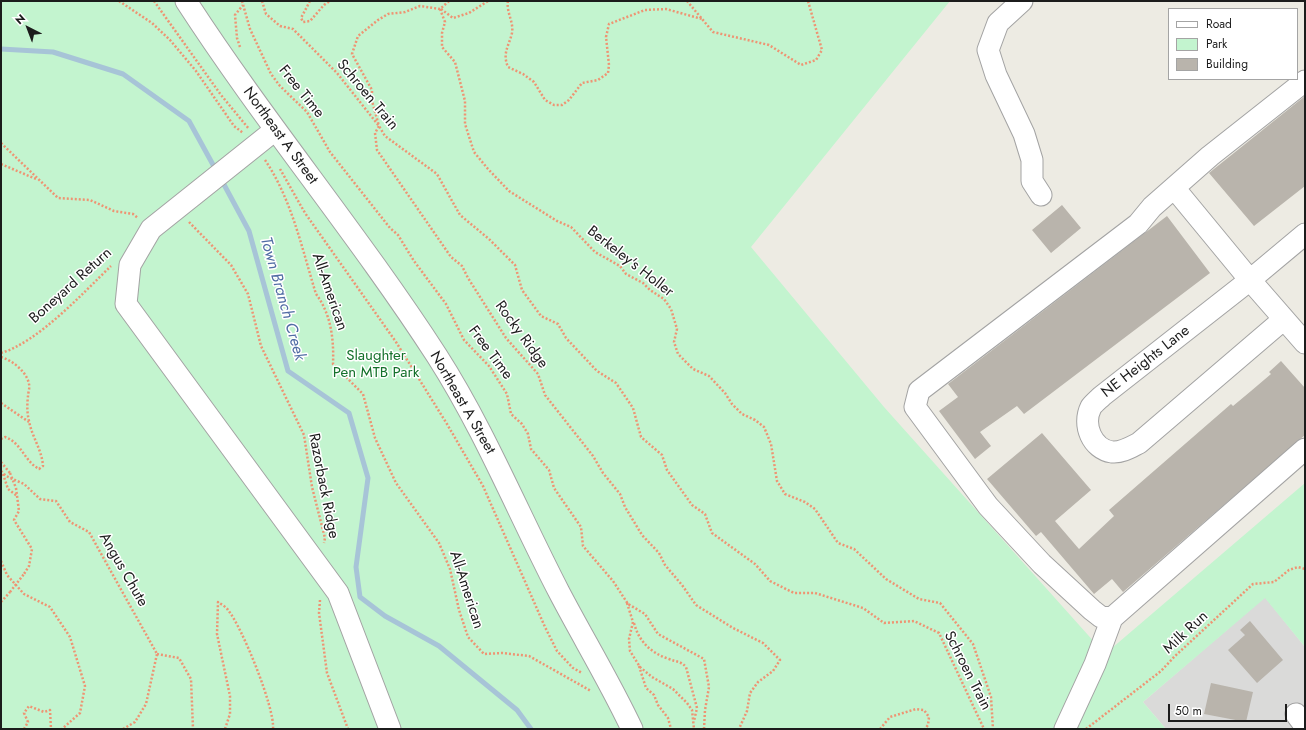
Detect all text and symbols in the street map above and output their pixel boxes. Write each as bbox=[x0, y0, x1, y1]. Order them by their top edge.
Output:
north arrow bbox=[8, 8, 48, 48]
legend bbox=[1168, 8, 1298, 80]
text: N bbox=[11, 10, 29, 28]
text: Road bbox=[1206, 15, 1232, 33]
text: Park bbox=[1206, 35, 1227, 53]
text: Building bbox=[1206, 55, 1248, 73]
street label: Schroen Train bbox=[332, 56, 402, 134]
street label: Free Time bbox=[274, 62, 328, 122]
street label: Northeast A Street bbox=[239, 84, 321, 188]
street label: Berkeley's Holler bbox=[583, 223, 677, 301]
water label: Town Branch Creek bbox=[255, 235, 309, 363]
street label: Boneyard Return bbox=[26, 244, 116, 328]
street label: All-American bbox=[307, 251, 351, 333]
street label: Rocky Ridge bbox=[491, 298, 551, 372]
street label: NE Heights Lane bbox=[1098, 322, 1194, 402]
street label: Free Time bbox=[464, 323, 516, 383]
park label: Slaughter Pen MTB Park bbox=[333, 347, 419, 382]
street label: Northeast A Street bbox=[425, 348, 499, 458]
street label: Razorback Ridge bbox=[304, 432, 342, 540]
street label: Angus Chute bbox=[95, 530, 151, 610]
street label: All-American bbox=[445, 549, 487, 631]
street label: Milk Run bbox=[1160, 608, 1212, 658]
street label: Schroen Train bbox=[939, 628, 995, 714]
scale bar bbox=[1170, 696, 1289, 722]
text: 50 m bbox=[1175, 702, 1202, 720]

